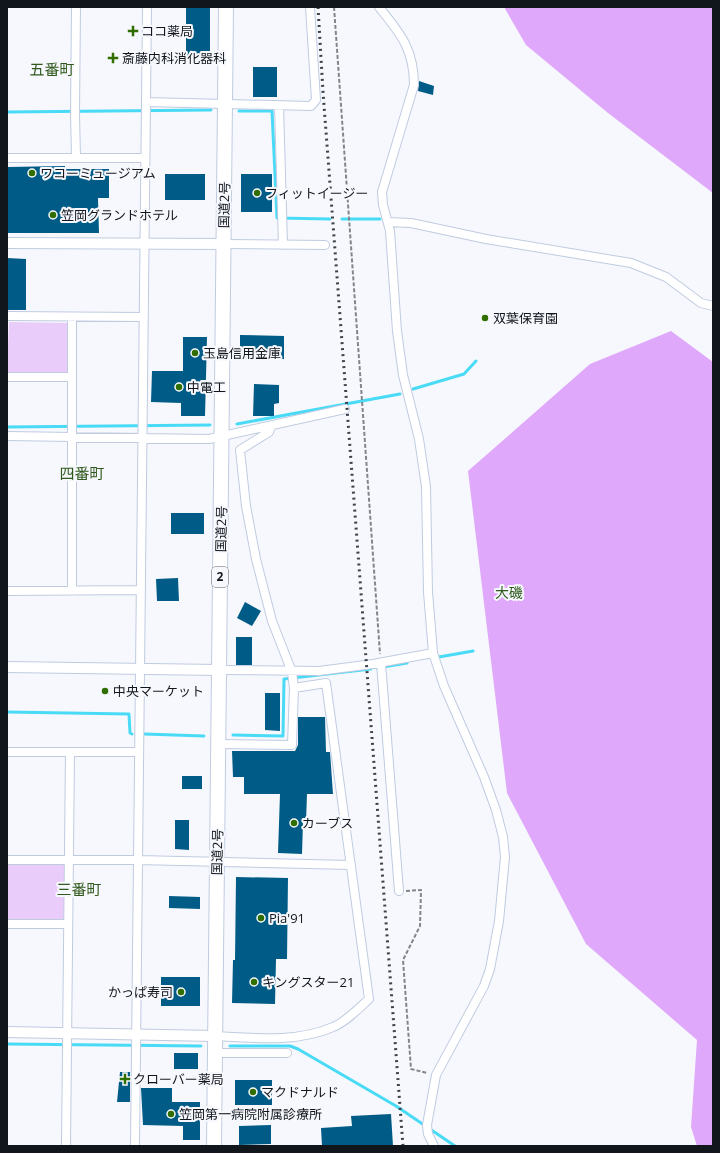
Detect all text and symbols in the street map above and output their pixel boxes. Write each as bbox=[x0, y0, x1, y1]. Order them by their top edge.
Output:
place label: ココ薬局 bbox=[141, 22, 193, 40]
marker: ココ薬局 bbox=[128, 26, 138, 36]
place label: 斎藤内科消化器科 bbox=[122, 49, 226, 67]
marker: 斎藤内科消化器科 bbox=[107, 52, 119, 64]
district label: 五番町 bbox=[29, 59, 75, 79]
place label: ワコーミュージアム bbox=[40, 164, 156, 182]
marker: ワコーミュージアム bbox=[27, 168, 37, 178]
street label: 国道2号 bbox=[215, 182, 233, 228]
place label: フィットイージー bbox=[265, 184, 368, 202]
marker: フィットイージー bbox=[252, 188, 262, 198]
place label: 笠岡グランドホテル bbox=[61, 206, 178, 224]
marker: 笠岡グランドホテル bbox=[48, 210, 58, 220]
place label: 双葉保育園 bbox=[493, 309, 558, 327]
marker: 双葉保育園 bbox=[480, 313, 490, 323]
place label: 玉島信用金庫 bbox=[203, 344, 281, 362]
marker: 玉島信用金庫 bbox=[190, 348, 200, 358]
place label: 中電工 bbox=[187, 378, 226, 396]
marker: 中電工 bbox=[174, 382, 184, 392]
district label: 四番町 bbox=[59, 463, 105, 483]
street label: 国道2号 bbox=[212, 506, 230, 552]
road number: 2 bbox=[212, 567, 228, 587]
district label: 大磯 bbox=[495, 583, 523, 602]
place label: 中央マーケット bbox=[113, 682, 204, 700]
marker: 中央マーケット bbox=[100, 686, 110, 696]
place label: カーブス bbox=[302, 814, 353, 832]
marker: カーブス bbox=[289, 818, 299, 828]
street label: 国道2号 bbox=[208, 829, 226, 875]
district label: 三番町 bbox=[56, 879, 102, 899]
place label: Pia'91 bbox=[269, 909, 305, 927]
marker: Pia'91 bbox=[256, 913, 266, 923]
place label: キングスター21 bbox=[262, 973, 354, 991]
marker: キングスター21 bbox=[249, 977, 259, 987]
place label: かっぱ寿司 bbox=[108, 983, 173, 1001]
marker: かっぱ寿司 bbox=[176, 987, 186, 997]
place label: クローバー薬局 bbox=[133, 1070, 224, 1088]
marker: クローバー薬局 bbox=[120, 1074, 130, 1084]
place label: マクドナルド bbox=[261, 1083, 339, 1101]
marker: マクドナルド bbox=[248, 1087, 258, 1097]
place label: 笠岡第一病院附属診療所 bbox=[179, 1105, 322, 1123]
marker: 笠岡第一病院附属診療所 bbox=[166, 1109, 176, 1119]

